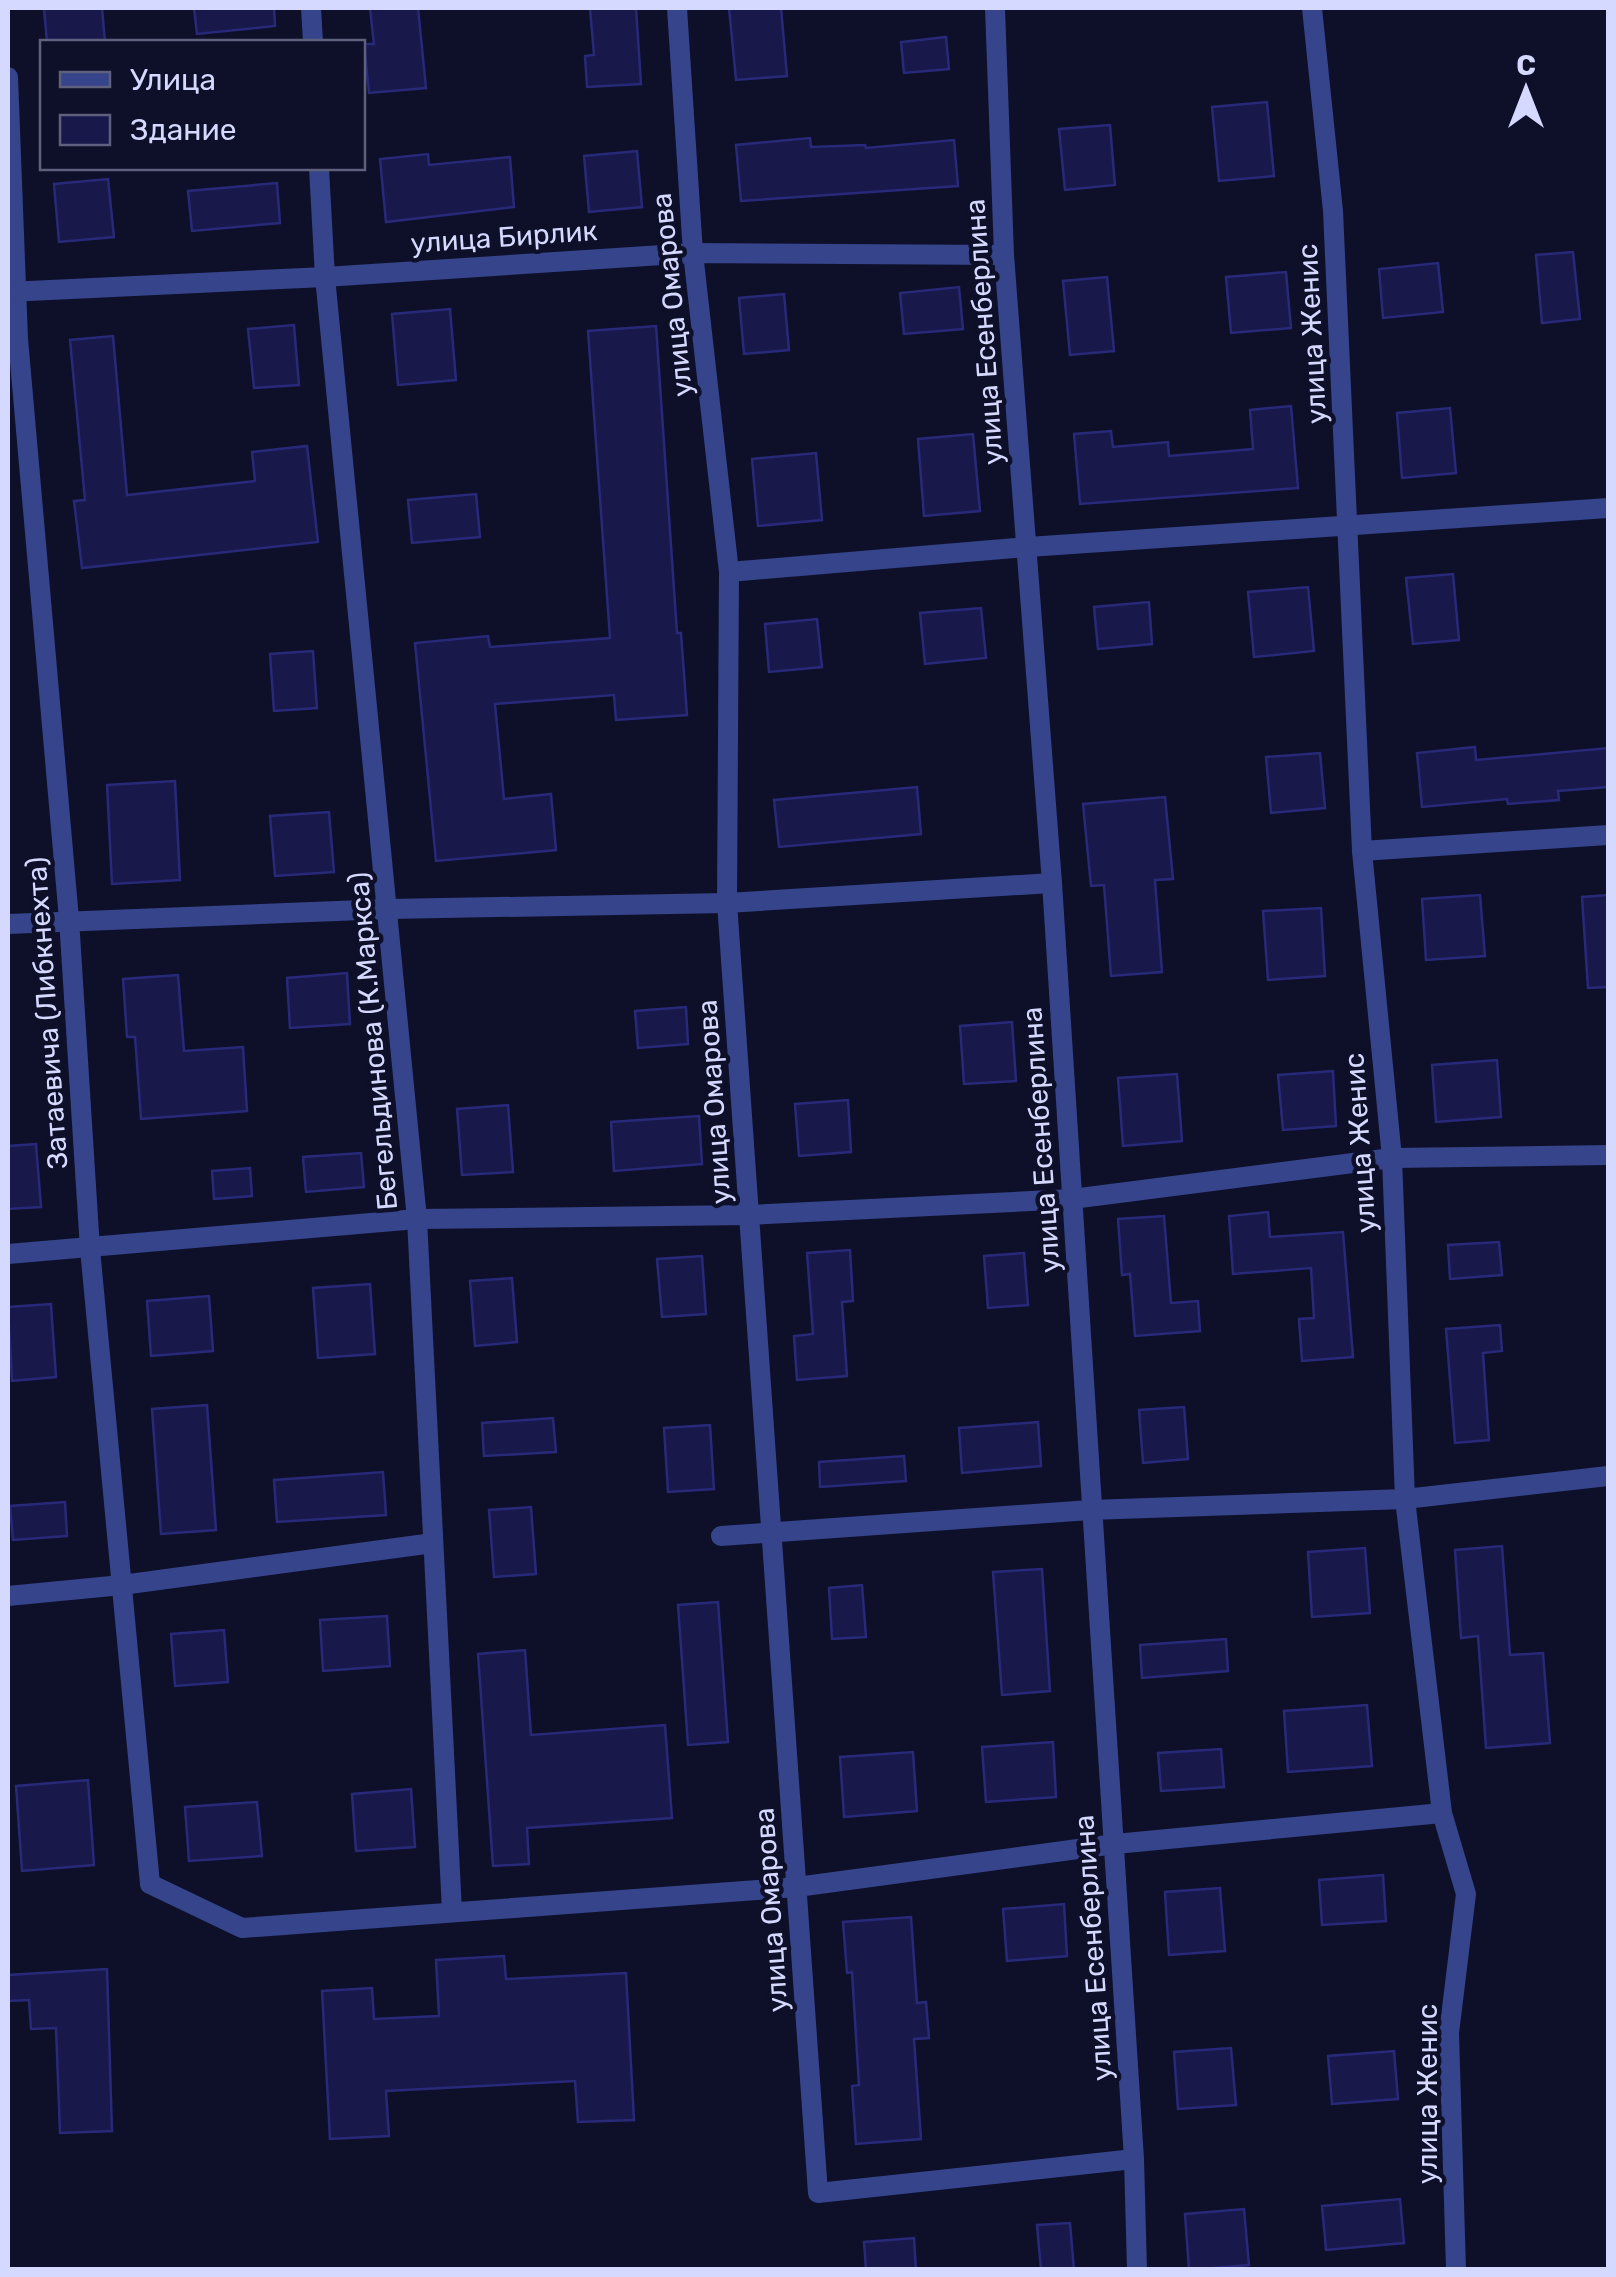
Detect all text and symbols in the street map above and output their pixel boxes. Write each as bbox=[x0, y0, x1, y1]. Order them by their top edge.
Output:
legend bbox=[40, 40, 365, 170]
north arrow bbox=[1476, 40, 1576, 140]
text: С bbox=[1516, 49, 1536, 82]
text: Улица bbox=[130, 62, 216, 98]
text: Здание bbox=[130, 112, 237, 148]
street label: улица Омарова bbox=[645, 191, 699, 399]
street label: улица Есенберлина bbox=[958, 198, 1010, 466]
street label: улица Бирлик bbox=[410, 214, 598, 260]
street label: улица Женис bbox=[1291, 243, 1333, 425]
street label: Затаевича (Либкнехта) bbox=[20, 856, 74, 1170]
street label: Бегельдинова (К.Маркса) bbox=[342, 871, 404, 1211]
street label: улица Омарова bbox=[690, 999, 738, 1205]
street label: улица Есенберлина bbox=[1015, 1006, 1067, 1274]
street label: улица Женис bbox=[1337, 1052, 1383, 1234]
street label: улица Омарова bbox=[747, 1807, 795, 2013]
street label: улица Есенберлина bbox=[1067, 1814, 1119, 2082]
street label: улица Женис bbox=[1411, 2004, 1444, 2184]

